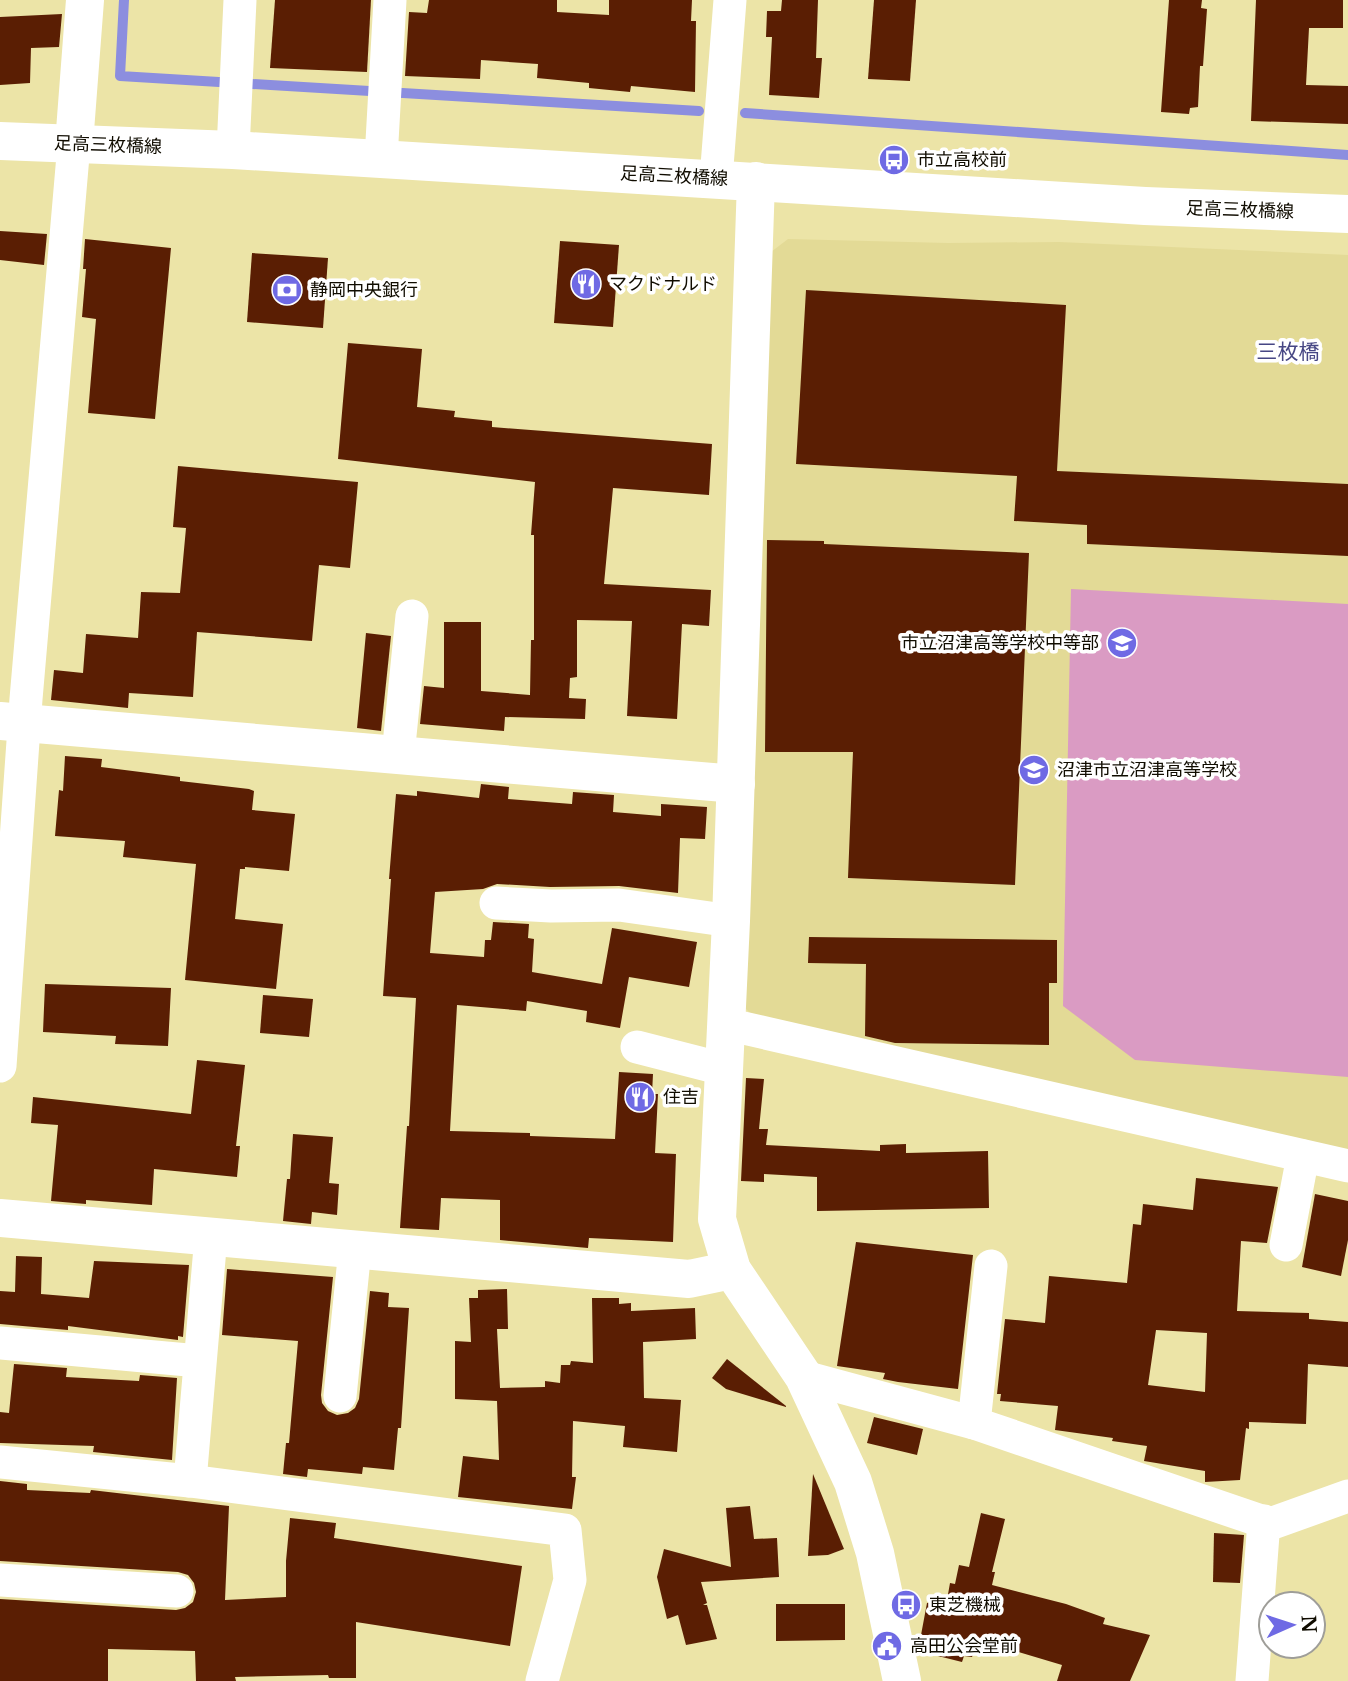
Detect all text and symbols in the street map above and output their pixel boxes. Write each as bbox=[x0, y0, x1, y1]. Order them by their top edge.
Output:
street label: 足高三枚橋線 bbox=[54, 132, 162, 158]
bus stop icon: 市立高校前 bbox=[877, 143, 911, 177]
place label: 市立高校前 bbox=[917, 149, 1007, 171]
street label: 足高三枚橋線 bbox=[619, 162, 729, 190]
street label: 足高三枚橋線 bbox=[1186, 197, 1294, 223]
restaurant icon: マクドナルド bbox=[569, 267, 603, 301]
bank icon: 静岡中央銀行 bbox=[270, 273, 304, 307]
place label: マクドナルド bbox=[609, 273, 717, 295]
place label: 静岡中央銀行 bbox=[310, 279, 418, 301]
district label: 三枚橋 bbox=[1257, 339, 1320, 365]
school or university icon: 市立沼津高等学校中等部 bbox=[1105, 626, 1139, 660]
place label: 市立沼津高等学校中等部 bbox=[901, 632, 1099, 654]
school or university icon: 沼津市立沼津高等学校 bbox=[1017, 753, 1051, 787]
place label: 沼津市立沼津高等学校 bbox=[1057, 759, 1237, 781]
restaurant icon: 住吉 bbox=[623, 1080, 657, 1114]
place label: 住吉 bbox=[663, 1086, 699, 1108]
bus stop icon: 東芝機械 bbox=[889, 1588, 923, 1622]
north arrow bbox=[1257, 1590, 1327, 1660]
place label: 東芝機械 bbox=[929, 1594, 1001, 1616]
text: N bbox=[1297, 1615, 1320, 1634]
public building icon: 高田公会堂前 bbox=[870, 1629, 904, 1663]
place label: 高田公会堂前 bbox=[910, 1635, 1018, 1657]

